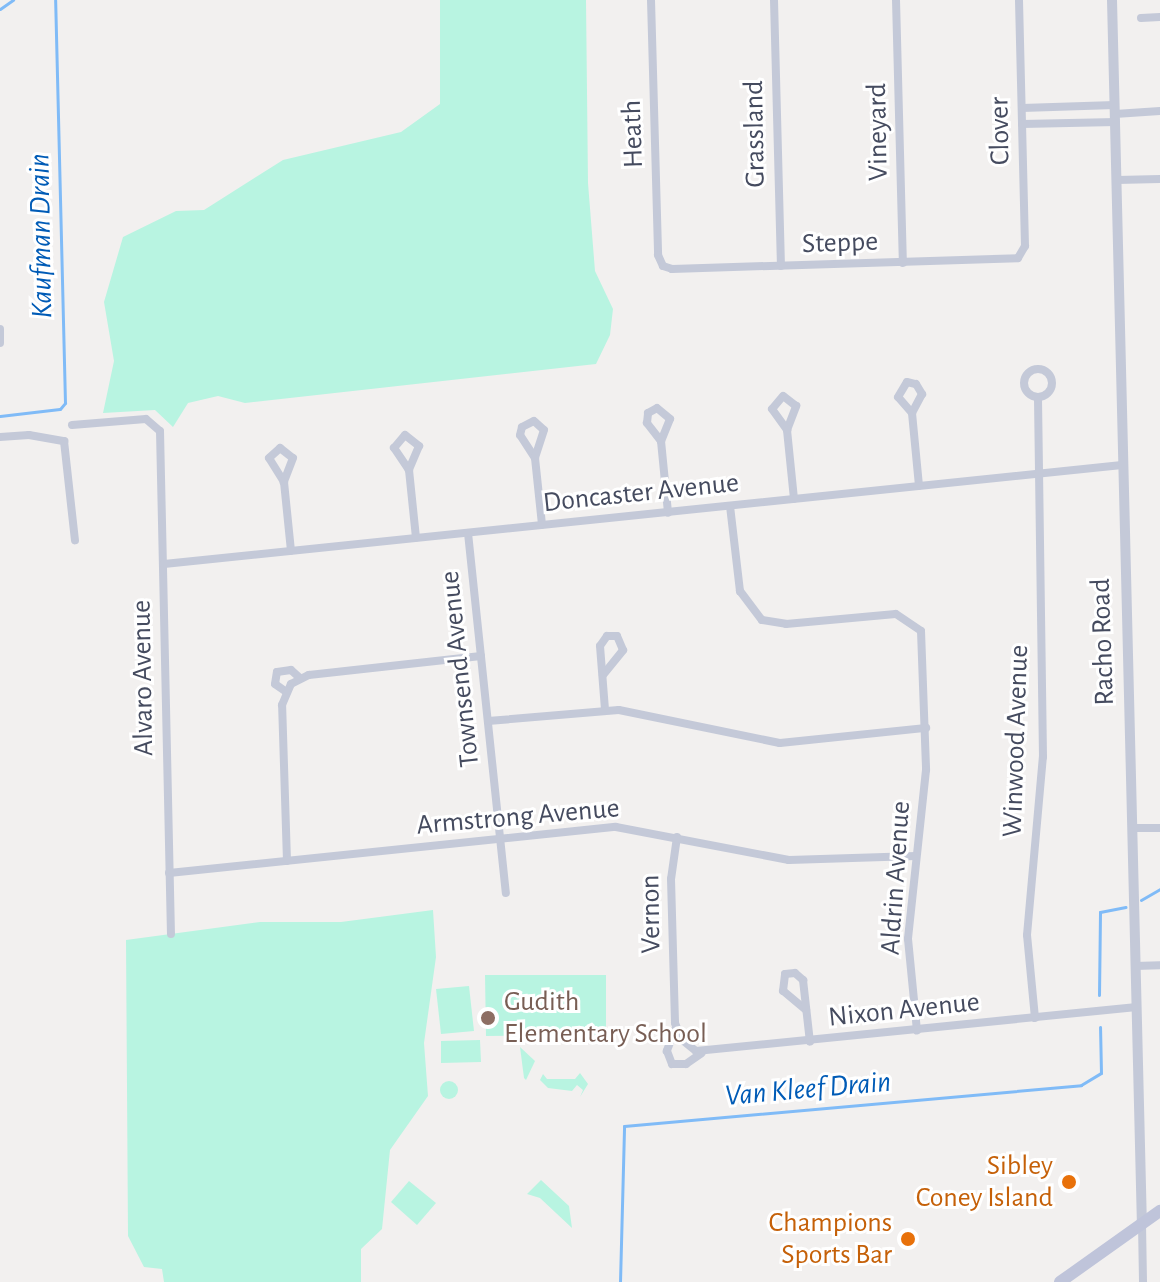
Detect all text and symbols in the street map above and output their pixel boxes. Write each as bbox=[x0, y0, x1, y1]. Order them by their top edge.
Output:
street label: Grassland bbox=[737, 80, 773, 188]
street label: Vineyard bbox=[860, 83, 896, 181]
street label: Clover bbox=[983, 97, 1017, 165]
street label: Heath bbox=[615, 99, 651, 169]
water label: Kaufman Drain bbox=[22, 153, 60, 319]
street label: Steppe bbox=[801, 225, 879, 261]
street label: Doncaster Avenue bbox=[542, 466, 740, 520]
street label: Townsend Avenue bbox=[433, 569, 487, 769]
street label: Racho Road bbox=[1084, 578, 1122, 706]
street label: Alvaro Avenue bbox=[125, 600, 161, 756]
street label: Winwood Avenue bbox=[996, 644, 1036, 838]
street label: Armstrong Avenue bbox=[415, 791, 621, 843]
street label: Aldrin Avenue bbox=[874, 800, 918, 956]
street label: Vernon bbox=[634, 874, 668, 954]
place label: Gudith Elementary School bbox=[504, 985, 707, 1051]
street label: Nixon Avenue bbox=[827, 985, 981, 1035]
marker: Gudith Elementary School bbox=[479, 1009, 497, 1027]
water label: Van Kleef Drain bbox=[723, 1064, 893, 1114]
place label: Sibley Coney Island bbox=[916, 1149, 1053, 1215]
marker: Sibley Coney Island bbox=[1060, 1173, 1078, 1191]
place label: Champions Sports Bar bbox=[769, 1206, 892, 1272]
marker: Champions Sports Bar bbox=[899, 1230, 917, 1248]

